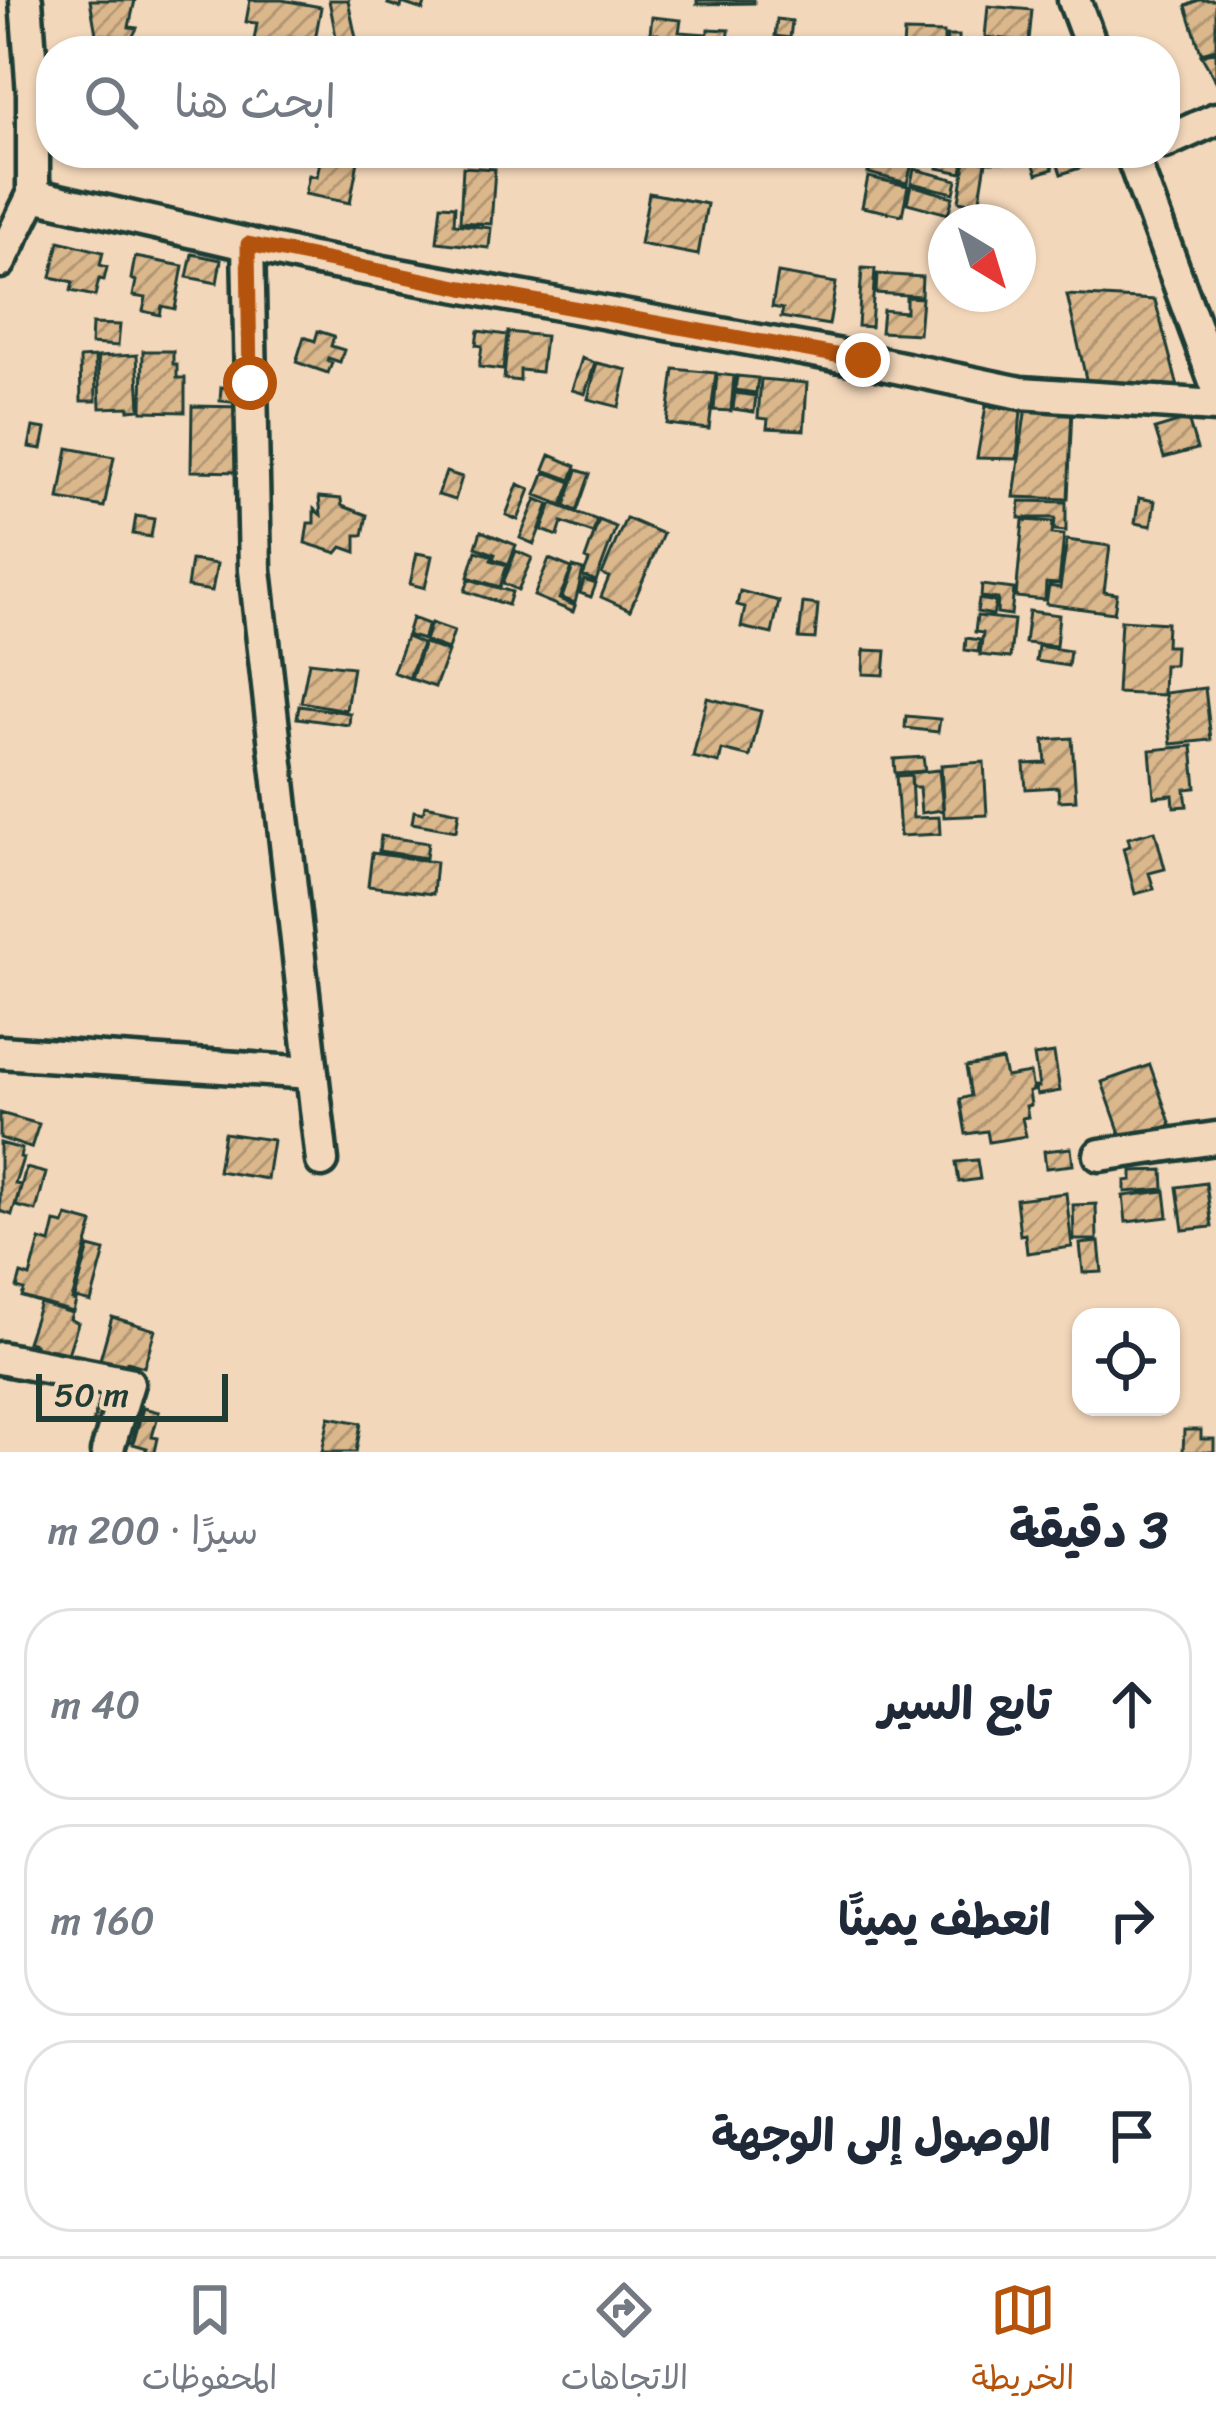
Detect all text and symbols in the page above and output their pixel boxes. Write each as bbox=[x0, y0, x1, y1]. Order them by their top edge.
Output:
search box bbox=[36, 36, 1180, 168]
text: ابحث هنا bbox=[174, 62, 336, 142]
icon: search bbox=[78, 69, 144, 135]
north arrow bbox=[928, 204, 1036, 312]
route end bbox=[836, 333, 890, 387]
route start bbox=[223, 356, 277, 410]
map controls bbox=[1072, 1308, 1180, 1416]
button: locate bbox=[1072, 1308, 1180, 1416]
text: 50 m bbox=[54, 1366, 129, 1424]
scale bar bbox=[36, 1368, 228, 1421]
text: 3 دقيقة bbox=[1009, 1485, 1168, 1575]
text: سيرًا · 200 m bbox=[48, 1496, 259, 1565]
text: تابع السير bbox=[879, 1664, 1051, 1744]
text: 40 m bbox=[51, 1670, 140, 1739]
icon: ahead bbox=[1099, 1671, 1165, 1737]
text: انعطف يمينًا bbox=[838, 1880, 1051, 1960]
text: 160 m bbox=[51, 1886, 155, 1955]
icon: right bbox=[1099, 1887, 1165, 1953]
text: الوصول إلى الوجهة bbox=[711, 2096, 1051, 2176]
icon: arrive bbox=[1099, 2103, 1165, 2169]
tab: المحفوظات bbox=[142, 2277, 278, 2407]
tab: الاتجاهات bbox=[561, 2277, 688, 2407]
tab: الخريطة bbox=[971, 2277, 1074, 2407]

